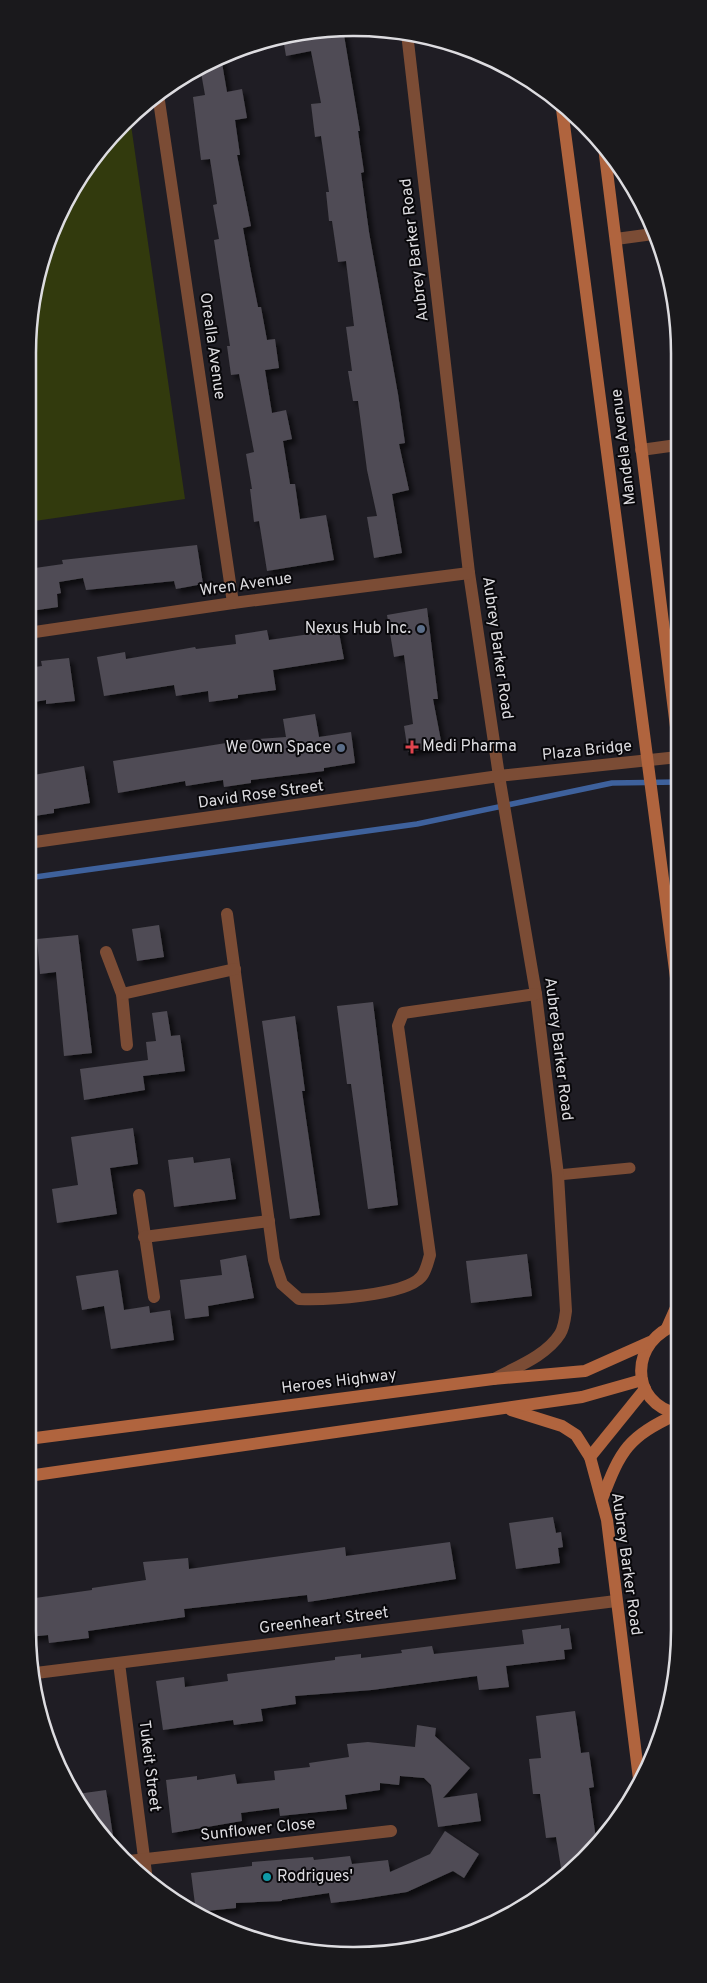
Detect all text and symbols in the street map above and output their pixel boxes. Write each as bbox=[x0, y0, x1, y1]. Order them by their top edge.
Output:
street label: Aubrey Barker Road bbox=[396, 177, 434, 323]
street label: Orealla Avenue bbox=[195, 291, 229, 401]
street label: Mandela Avenue bbox=[607, 388, 641, 506]
street label: Wren Avenue bbox=[199, 569, 293, 601]
street label: Aubrey Barker Road bbox=[477, 575, 517, 721]
place label: Nexus Hub Inc. bbox=[305, 619, 411, 639]
marker: Nexus Hub Inc. bbox=[415, 623, 427, 635]
street label: Plaza Bridge bbox=[541, 736, 633, 766]
place label: Medi Pharma bbox=[422, 737, 517, 757]
place label: We Own Space bbox=[226, 738, 331, 758]
marker: Medi Pharma bbox=[406, 741, 418, 753]
marker: We Own Space bbox=[335, 742, 347, 754]
street label: David Rose Street bbox=[197, 776, 325, 814]
street label: Aubrey Barker Road bbox=[539, 976, 577, 1122]
street label: Heroes Highway bbox=[280, 1365, 398, 1399]
street label: Aubrey Barker Road bbox=[606, 1491, 646, 1637]
street label: Greenheart Street bbox=[258, 1603, 390, 1639]
street label: Tukeit Street bbox=[133, 1719, 165, 1813]
street label: Sunflower Close bbox=[200, 1814, 316, 1846]
place label: Rodrigues' bbox=[277, 1867, 353, 1887]
marker: Rodrigues' bbox=[261, 1871, 273, 1883]

